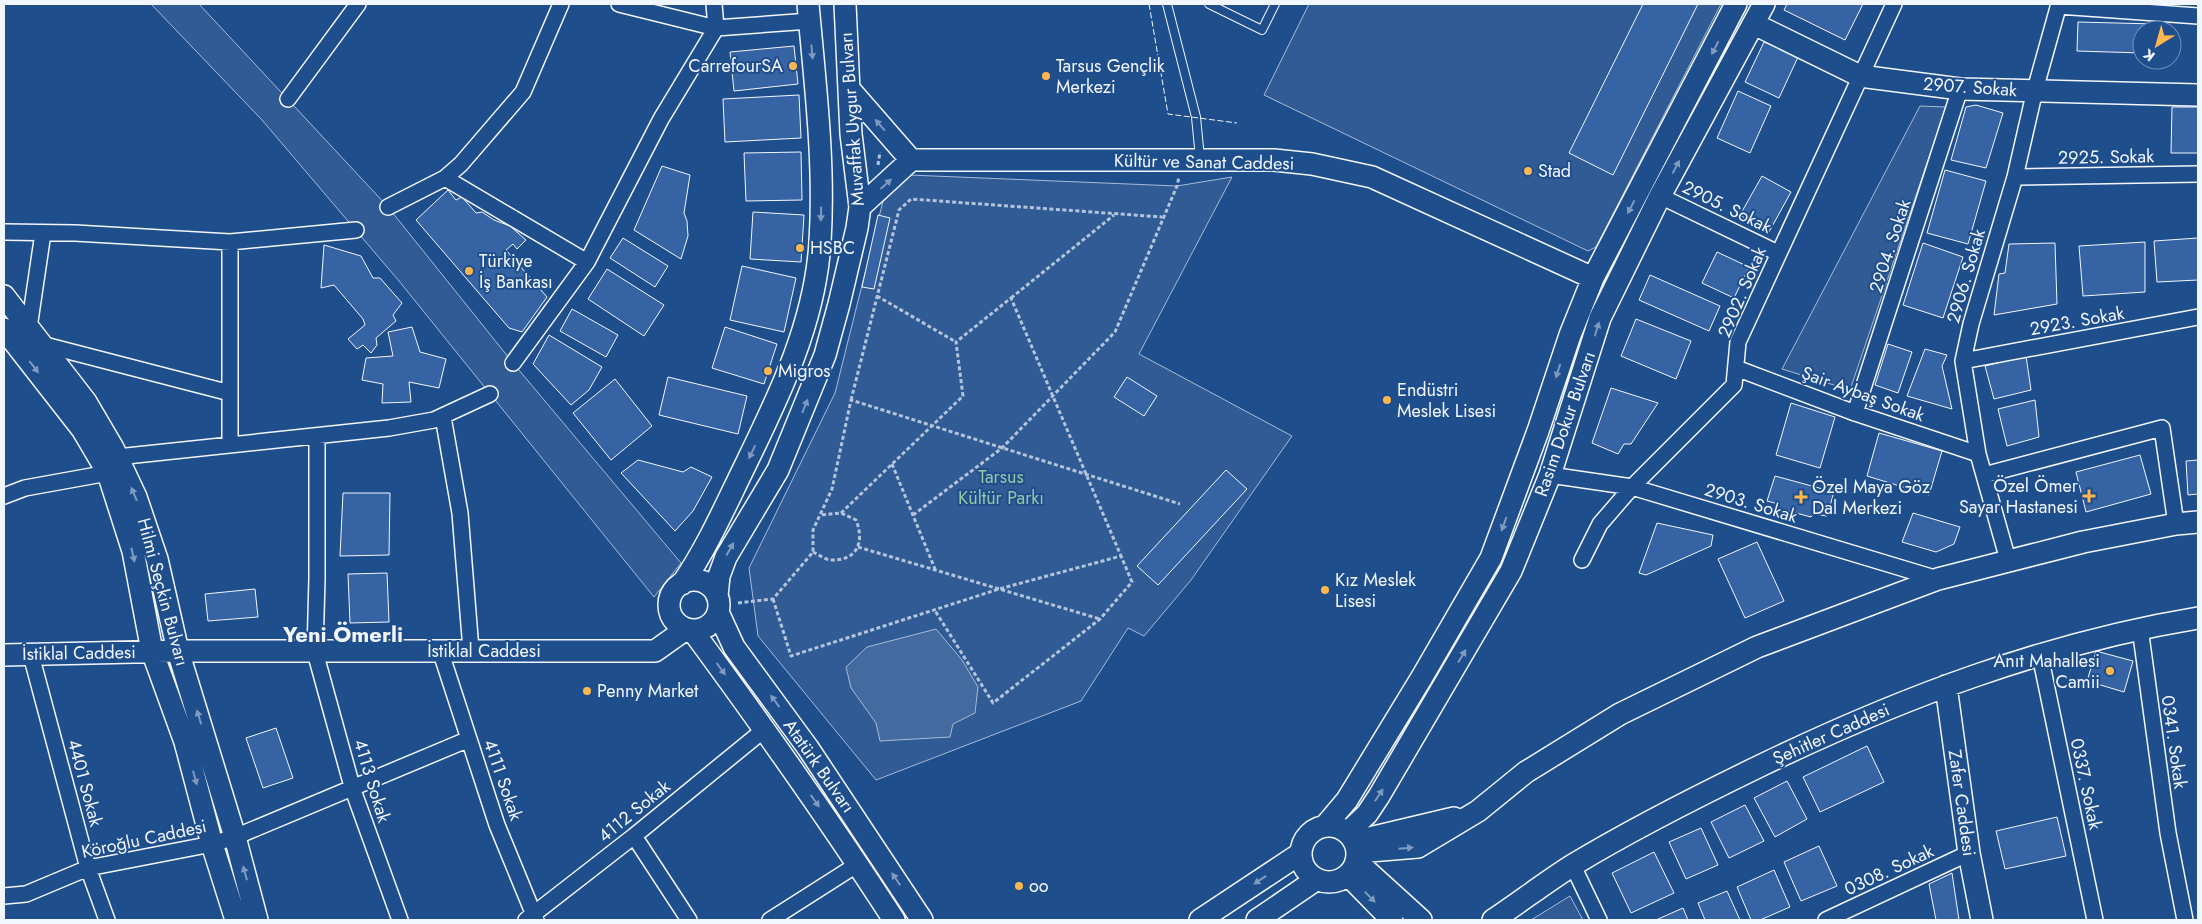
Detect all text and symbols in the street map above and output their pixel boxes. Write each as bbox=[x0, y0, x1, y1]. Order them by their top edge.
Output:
north arrow bbox=[2132, 20, 2182, 70]
street label: Muvaffak Uygur Bulvarı bbox=[833, 31, 871, 207]
one-way arrow bbox=[1711, 40, 1719, 55]
text: K bbox=[2139, 44, 2159, 66]
one-way arrow bbox=[808, 45, 816, 61]
place label: CarrefourSA bbox=[688, 53, 783, 79]
place label: Tarsus Gençlik Merkezi bbox=[1056, 53, 1165, 100]
marker: CarrefourSA bbox=[787, 60, 799, 72]
marker: Tarsus Gençlik Merkezi bbox=[1040, 70, 1052, 82]
street label: 2907. Sokak bbox=[1922, 71, 2018, 103]
one-way arrow bbox=[875, 119, 886, 132]
street label: 2925. Sokak bbox=[2058, 143, 2154, 171]
street label: Kültür ve Sanat Caddesi bbox=[1114, 147, 1294, 177]
place label: Stad bbox=[1538, 158, 1571, 184]
one-way arrow bbox=[1672, 160, 1680, 175]
marker: Stad bbox=[1522, 165, 1534, 177]
street label: 2905. Sokak bbox=[1678, 174, 1776, 240]
one-way arrow bbox=[879, 178, 891, 190]
street label: 2904. Sokak bbox=[1863, 196, 1917, 296]
one-way arrow bbox=[1627, 200, 1635, 214]
one-way arrow bbox=[817, 207, 825, 223]
street label: 2906. Sokak bbox=[1940, 226, 1992, 326]
place label: HSBC bbox=[810, 235, 855, 261]
marker: HSBC bbox=[794, 242, 806, 254]
street label: 2902. Sokak bbox=[1711, 242, 1773, 342]
place label: Türkiye İş Bankası bbox=[479, 248, 553, 295]
marker: Türkiye İş Bankası bbox=[463, 265, 475, 277]
street label: 2923. Sokak bbox=[2028, 300, 2126, 342]
one-way arrow bbox=[1593, 321, 1601, 336]
street label: Rasim Dokur Bulvarı bbox=[1528, 348, 1602, 500]
place label: Migros bbox=[778, 358, 831, 384]
street label: Şair Aybaş Sokak bbox=[1798, 360, 1928, 428]
one-way arrow bbox=[28, 361, 39, 374]
one-way arrow bbox=[1554, 364, 1562, 379]
marker: Migros bbox=[762, 365, 774, 377]
place label: Endüstri Meslek Lisesi bbox=[1397, 377, 1496, 424]
marker: Endüstri Meslek Lisesi bbox=[1381, 394, 1393, 406]
one-way arrow bbox=[801, 398, 809, 413]
one-way arrow bbox=[748, 445, 756, 459]
park label: Tarsus Kültür Parkı bbox=[958, 464, 1044, 511]
place label: Özel Ömer Sayar Hastanesi bbox=[1959, 473, 2079, 520]
place label: Özel Maya Göz Dal Merkezi bbox=[1812, 474, 1931, 521]
street label: 2903. Sokak bbox=[1701, 477, 1801, 529]
one-way arrow bbox=[130, 487, 138, 501]
marker: Özel Ömer Sayar Hastanesi bbox=[2082, 489, 2096, 503]
marker: Özel Maya Göz Dal Merkezi bbox=[1794, 490, 1808, 504]
street label: Hilmi Seçkin Bulvarı bbox=[131, 515, 195, 669]
one-way arrow bbox=[1500, 517, 1508, 532]
one-way arrow bbox=[726, 542, 734, 557]
one-way arrow bbox=[129, 547, 137, 562]
place label: Kız Meslek Lisesi bbox=[1335, 567, 1416, 614]
marker: Kız Meslek Lisesi bbox=[1319, 584, 1331, 596]
district label: Yeni Ömerli bbox=[282, 618, 403, 650]
street label: İstiklal Caddesi bbox=[427, 638, 541, 664]
street label: İstiklal Caddesi bbox=[22, 639, 136, 667]
place label: Anıt Mahallesi Camii bbox=[1993, 648, 2100, 695]
one-way arrow bbox=[1458, 649, 1467, 662]
one-way arrow bbox=[715, 662, 726, 675]
marker: Anıt Mahallesi Camii bbox=[2104, 665, 2116, 677]
place label: Penny Market bbox=[597, 678, 699, 704]
marker: Penny Market bbox=[581, 685, 593, 697]
street label: 0341. Sokak bbox=[2155, 694, 2193, 791]
one-way arrow bbox=[769, 695, 780, 708]
street label: Şehitler Caddesi bbox=[1768, 697, 1894, 771]
one-way arrow bbox=[194, 710, 202, 725]
street label: Atatürk Bulvarı bbox=[777, 714, 861, 818]
street label: 4401 Sokak bbox=[61, 736, 109, 830]
street label: 4113 Sokak bbox=[347, 736, 397, 826]
street label: 4111 Sokak bbox=[477, 736, 529, 824]
street label: 0337. Sokak bbox=[2064, 736, 2108, 832]
street label: Zafer Caddesi bbox=[1942, 748, 1982, 858]
one-way arrow bbox=[191, 771, 199, 786]
street label: 4112 Sokak bbox=[592, 774, 676, 848]
one-way arrow bbox=[1374, 789, 1384, 802]
one-way arrow bbox=[810, 795, 820, 808]
street label: Köroğlu Caddesi bbox=[79, 813, 209, 865]
street label: 0308. Sokak bbox=[1840, 838, 1938, 902]
one-way arrow bbox=[1398, 844, 1414, 852]
one-way arrow bbox=[240, 866, 248, 881]
one-way arrow bbox=[891, 872, 901, 886]
place label: oo bbox=[1029, 873, 1049, 899]
one-way arrow bbox=[1254, 875, 1267, 885]
marker: oo bbox=[1013, 880, 1025, 892]
one-way arrow bbox=[1364, 891, 1376, 903]

